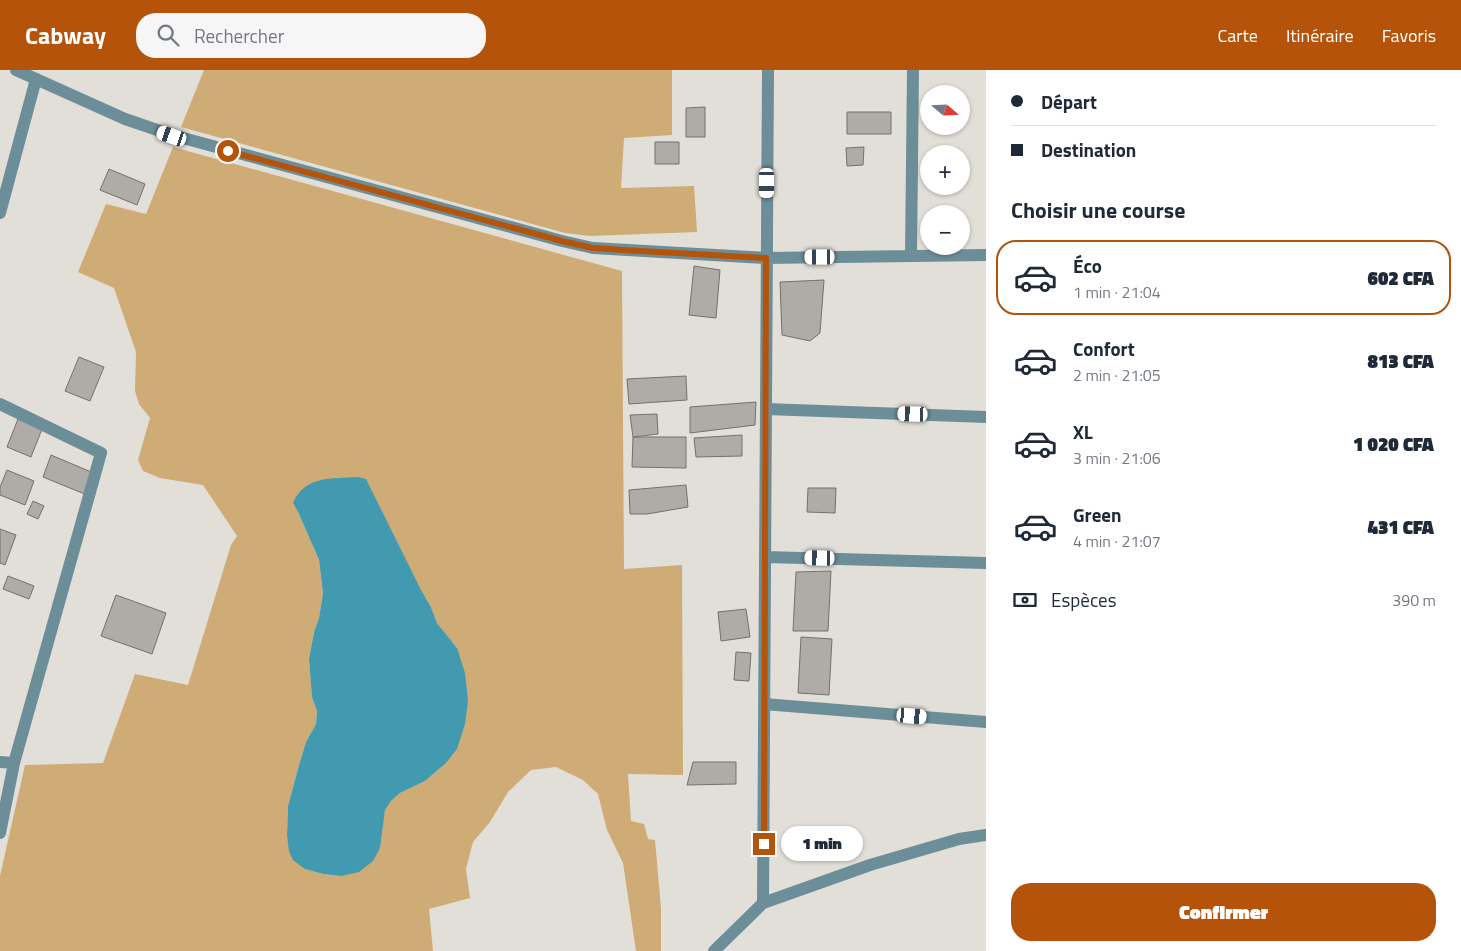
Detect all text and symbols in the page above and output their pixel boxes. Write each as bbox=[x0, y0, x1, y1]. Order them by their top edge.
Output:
search box bbox=[136, 13, 486, 58]
text: Cabway bbox=[25, 17, 106, 53]
icon: search bbox=[154, 21, 182, 49]
text: Rechercher bbox=[194, 21, 284, 50]
text: Carte bbox=[1217, 22, 1258, 49]
text: Itinéraire bbox=[1286, 22, 1354, 49]
text: Favoris bbox=[1382, 22, 1436, 49]
north arrow bbox=[920, 85, 970, 135]
map controls bbox=[920, 85, 970, 255]
text: Départ bbox=[1041, 87, 1097, 116]
car bbox=[155, 124, 188, 148]
text: Destination bbox=[1041, 135, 1136, 164]
route start bbox=[217, 140, 239, 162]
button: + bbox=[920, 145, 970, 195]
car bbox=[759, 168, 774, 198]
text: Choisir une course bbox=[1011, 193, 1185, 227]
button: − bbox=[920, 205, 970, 255]
car bbox=[805, 250, 835, 265]
text: Éco bbox=[1073, 251, 1102, 280]
icon: car bbox=[1013, 255, 1058, 300]
text: 602 CFA bbox=[1367, 263, 1434, 292]
text: 1 min · 21:04 bbox=[1073, 280, 1161, 304]
text: Confort bbox=[1073, 334, 1135, 363]
icon: car bbox=[1013, 338, 1058, 383]
text: 813 CFA bbox=[1367, 346, 1434, 375]
text: 2 min · 21:05 bbox=[1073, 363, 1161, 387]
car bbox=[897, 406, 928, 422]
text: XL bbox=[1073, 417, 1093, 446]
icon: car bbox=[1013, 421, 1058, 466]
text: 1 020 CFA bbox=[1353, 429, 1434, 458]
text: 3 min · 21:06 bbox=[1073, 446, 1161, 470]
text: Green bbox=[1073, 500, 1122, 529]
icon: car bbox=[1013, 504, 1058, 549]
text: 431 CFA bbox=[1367, 512, 1434, 541]
text: 4 min · 21:07 bbox=[1073, 529, 1161, 553]
car bbox=[804, 550, 835, 566]
text: Espèces bbox=[1051, 585, 1117, 614]
icon: cash bbox=[1011, 586, 1039, 614]
text: 390 m bbox=[1392, 588, 1436, 612]
car bbox=[896, 707, 927, 725]
callout: 1 min bbox=[782, 826, 864, 862]
text: 1 min bbox=[802, 831, 842, 855]
route end bbox=[753, 833, 775, 855]
button: Confirmer bbox=[1011, 883, 1436, 941]

